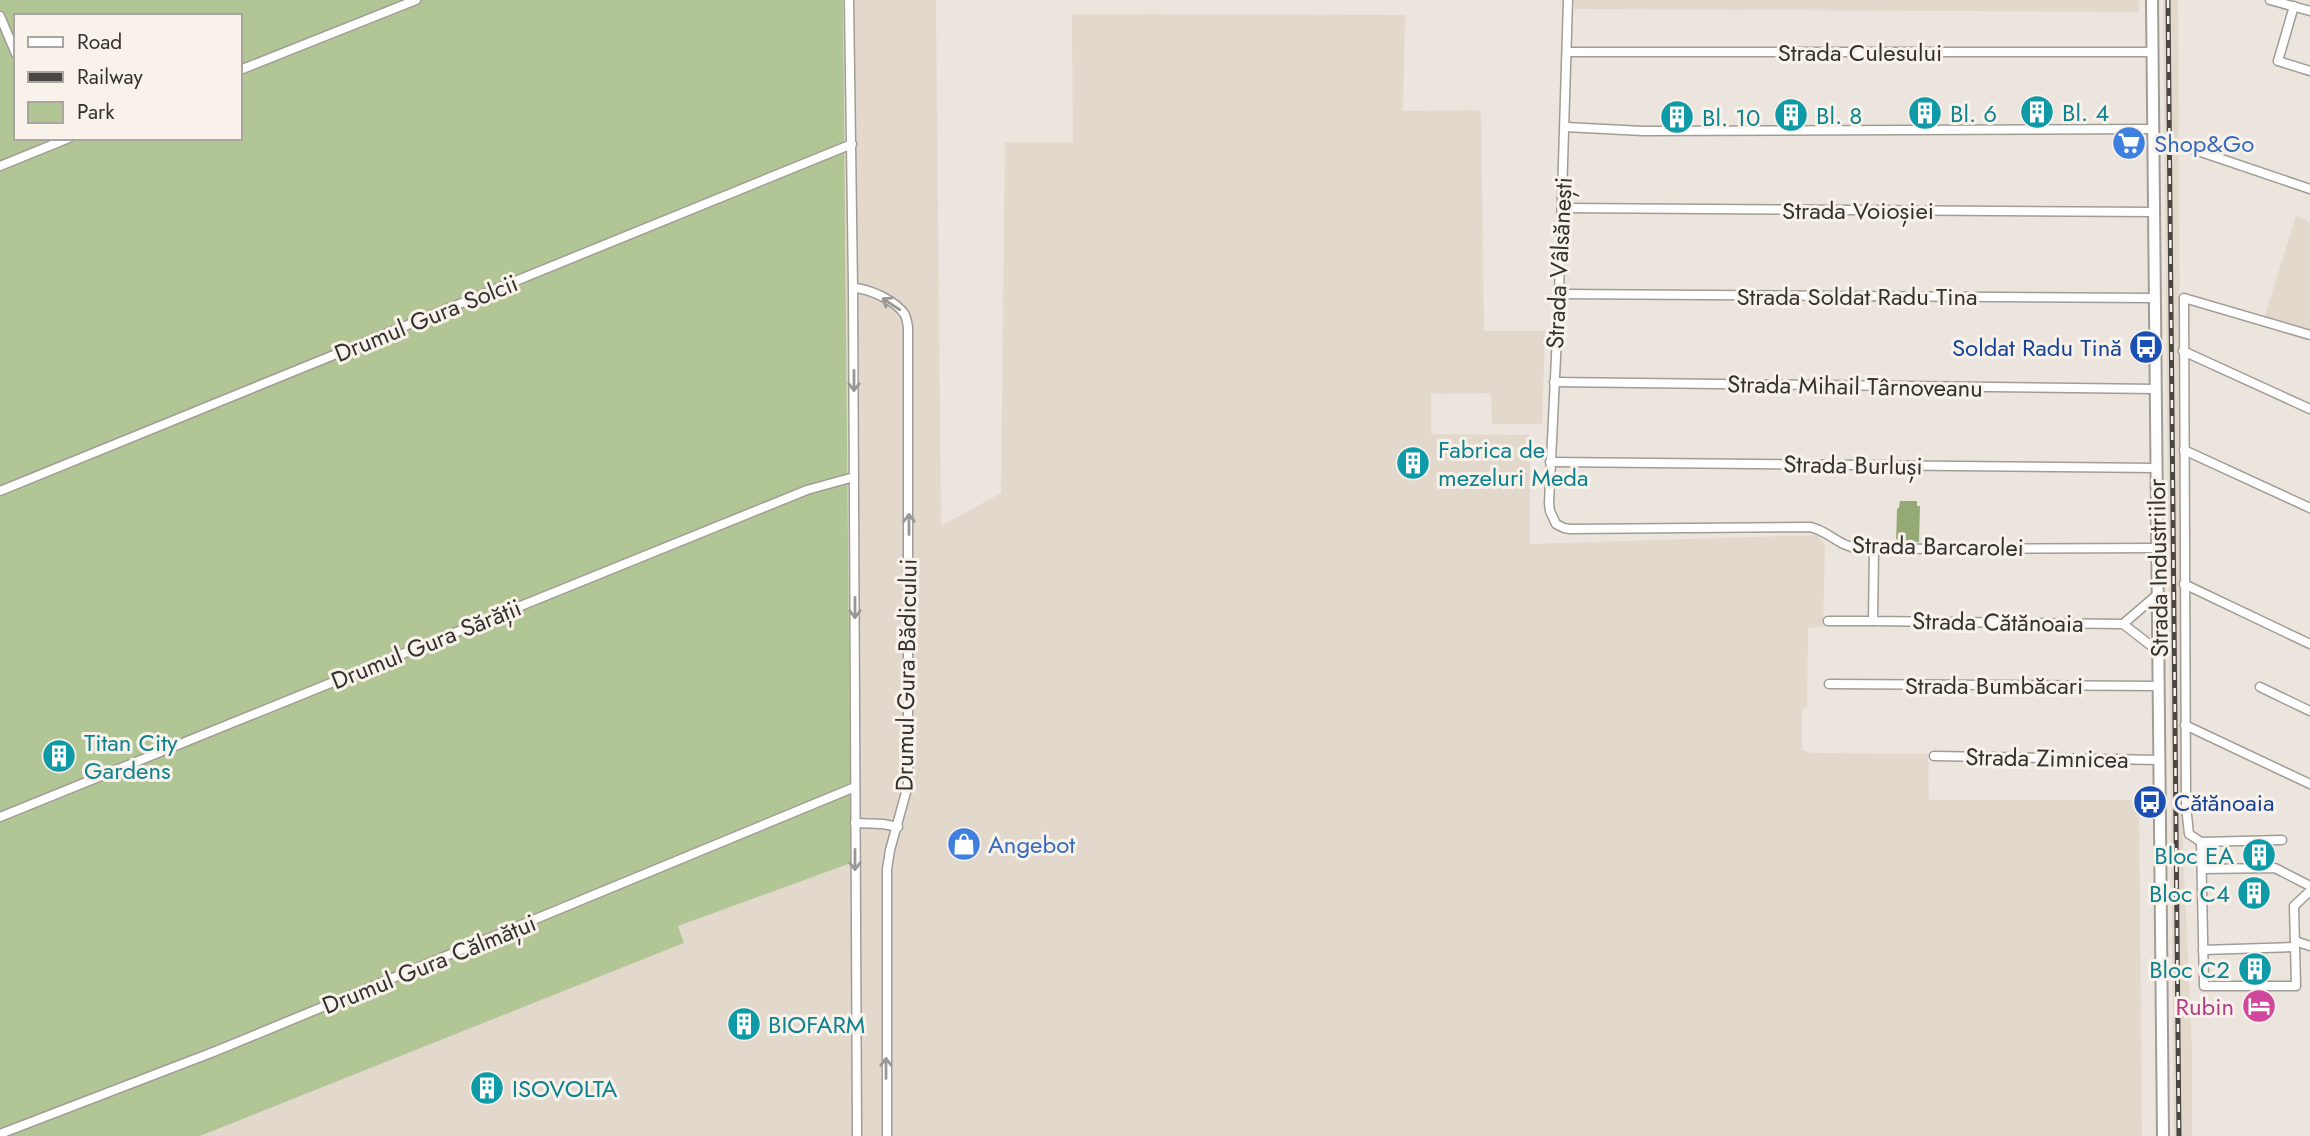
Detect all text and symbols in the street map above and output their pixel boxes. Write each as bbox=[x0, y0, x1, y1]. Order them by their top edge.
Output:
legend bbox=[14, 14, 242, 140]
text: Road bbox=[77, 27, 122, 57]
street label: Strada Culesului bbox=[1778, 35, 1942, 70]
text: Railway bbox=[77, 62, 143, 92]
building icon: Bl. 4 bbox=[2018, 93, 2056, 131]
building icon: Bl. 6 bbox=[1906, 94, 1944, 132]
place label: Bl. 4 bbox=[2062, 95, 2109, 130]
building icon: Bl. 8 bbox=[1772, 96, 1810, 134]
place label: Bl. 6 bbox=[1950, 96, 1997, 131]
text: Park bbox=[77, 97, 115, 127]
building icon: Bl. 10 bbox=[1658, 98, 1696, 136]
place label: Bl. 8 bbox=[1816, 98, 1862, 133]
place label: Bl. 10 bbox=[1702, 100, 1761, 135]
supermarket icon: Shop&Go bbox=[2110, 124, 2148, 162]
place label: Shop&Go bbox=[2154, 126, 2254, 161]
street label: Strada Vâlsănești bbox=[1537, 176, 1581, 350]
street label: Strada Voioșiei bbox=[1782, 193, 1934, 228]
street label: Drumul Gura Solcii bbox=[329, 265, 523, 371]
street label: Strada Soldat Radu Tina bbox=[1736, 279, 1978, 314]
one-way arrow bbox=[882, 297, 901, 312]
bus stop icon: Soldat Radu Tină bbox=[2127, 328, 2165, 366]
place label: Soldat Radu Tină bbox=[1952, 330, 2122, 365]
street label: Strada Mihail Târnoveanu bbox=[1727, 366, 1983, 406]
one-way arrow bbox=[847, 369, 861, 392]
place label: Fabrica de mezeluri Meda bbox=[1438, 432, 1589, 495]
building icon: Fabrica de mezeluri Meda bbox=[1394, 444, 1432, 482]
street label: Strada Burluși bbox=[1783, 446, 1923, 484]
street label: Strada Industriilor bbox=[2139, 478, 2177, 658]
one-way arrow bbox=[902, 513, 916, 536]
street label: Strada Barcarolei bbox=[1852, 527, 2024, 565]
street label: Drumul Gura Bădicului bbox=[886, 558, 926, 792]
street label: Drumul Gura Sărății bbox=[326, 590, 526, 698]
one-way arrow bbox=[848, 597, 862, 620]
street label: Strada Cătănoaia bbox=[1912, 603, 2084, 641]
street label: Strada Bumbăcari bbox=[1905, 668, 2083, 703]
place label: Titan City Gardens bbox=[84, 725, 178, 788]
building icon: Titan City Gardens bbox=[40, 737, 78, 775]
street label: Strada Zimnicea bbox=[1965, 739, 2129, 777]
bus stop icon: Cătănoaia bbox=[2131, 783, 2169, 821]
place label: Cătănoaia bbox=[2174, 785, 2275, 820]
shop icon: Angebot bbox=[945, 825, 983, 863]
place label: Angebot bbox=[988, 827, 1075, 862]
building icon: Bloc EA bbox=[2240, 836, 2278, 874]
place label: Bloc EA bbox=[2154, 838, 2234, 873]
one-way arrow bbox=[849, 849, 862, 872]
building icon: Bloc C4 bbox=[2235, 874, 2273, 912]
place label: Bloc C4 bbox=[2149, 876, 2230, 911]
street label: Drumul Gura Călmățui bbox=[317, 905, 541, 1023]
building icon: Bloc C2 bbox=[2236, 950, 2274, 988]
place label: Bloc C2 bbox=[2149, 952, 2230, 987]
hotel icon: Rubin bbox=[2240, 987, 2278, 1025]
place label: Rubin bbox=[2175, 989, 2234, 1024]
building icon: BIOFARM bbox=[725, 1005, 763, 1043]
place label: BIOFARM bbox=[768, 1007, 865, 1042]
one-way arrow bbox=[879, 1057, 893, 1080]
building icon: ISOVOLTA bbox=[468, 1069, 506, 1107]
place label: ISOVOLTA bbox=[512, 1071, 618, 1106]

